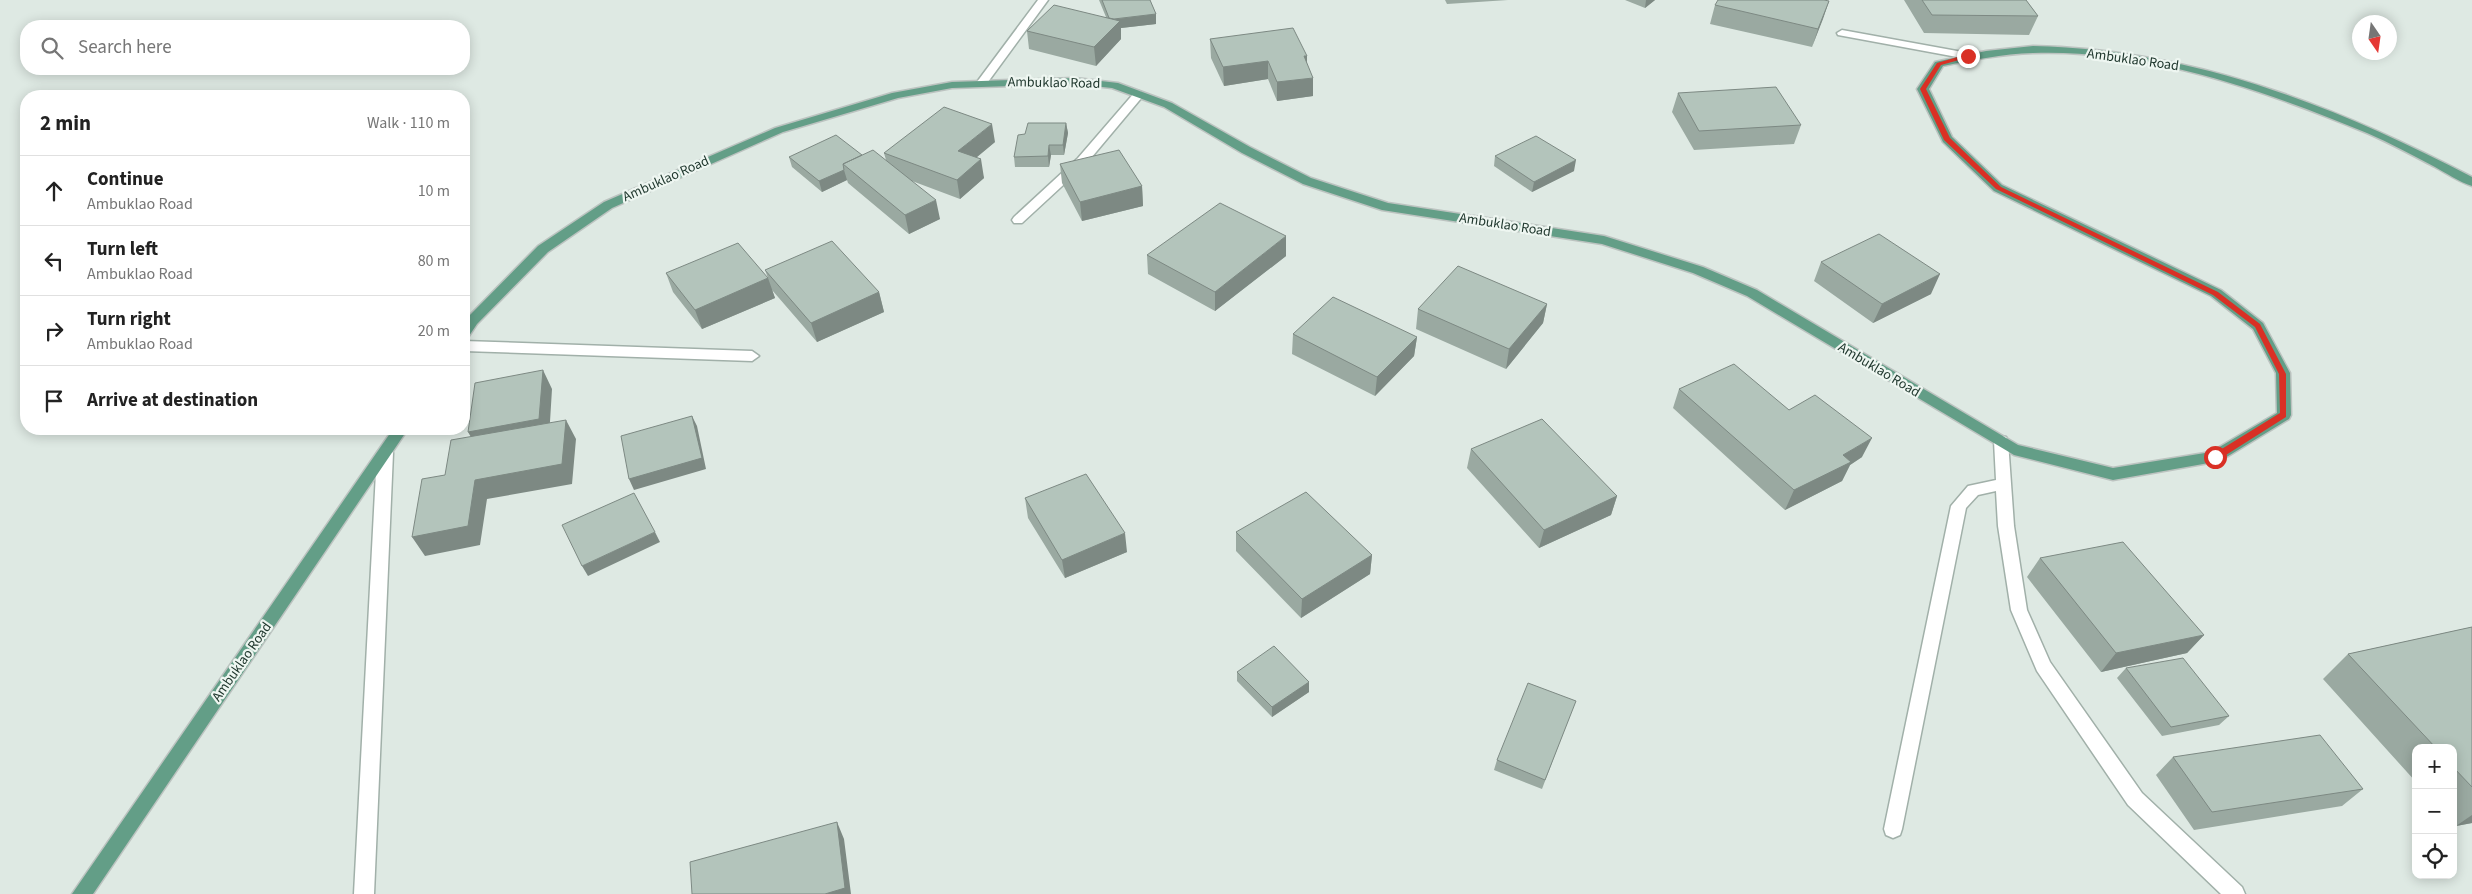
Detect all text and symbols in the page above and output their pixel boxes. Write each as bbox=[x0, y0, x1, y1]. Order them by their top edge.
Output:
north arrow bbox=[2352, 15, 2397, 60]
search box bbox=[20, 20, 470, 75]
icon: search bbox=[38, 34, 66, 62]
text: Search here bbox=[78, 34, 172, 61]
street label: Ambuklao Road bbox=[2086, 44, 2180, 76]
route end bbox=[1957, 45, 1980, 68]
street label: Ambuklao Road bbox=[1008, 72, 1100, 94]
text: 2 min bbox=[40, 108, 91, 138]
text: Walk · 110 m bbox=[367, 112, 450, 134]
street label: Ambuklao Road bbox=[620, 151, 712, 207]
text: Continue bbox=[87, 166, 164, 193]
icon: ahead bbox=[40, 177, 68, 205]
text: 10 m bbox=[418, 180, 450, 202]
text: Ambuklao Road bbox=[87, 193, 193, 215]
street label: Ambuklao Road bbox=[1458, 208, 1552, 242]
text: Turn left bbox=[87, 236, 158, 263]
icon: left bbox=[40, 247, 68, 275]
text: 80 m bbox=[418, 250, 450, 272]
text: Ambuklao Road bbox=[87, 263, 193, 285]
text: Turn right bbox=[87, 306, 171, 333]
icon: right bbox=[40, 317, 68, 345]
text: 20 m bbox=[418, 320, 450, 342]
text: Ambuklao Road bbox=[87, 333, 193, 355]
street label: Ambuklao Road bbox=[1834, 338, 1924, 402]
icon: arrive bbox=[40, 387, 68, 415]
text: Arrive at destination bbox=[87, 387, 258, 414]
route start bbox=[2204, 446, 2227, 469]
street label: Ambuklao Road bbox=[207, 618, 277, 706]
map controls bbox=[2412, 744, 2457, 879]
button: + bbox=[2412, 744, 2457, 789]
button: − bbox=[2412, 789, 2457, 834]
button: locate bbox=[2412, 834, 2457, 879]

